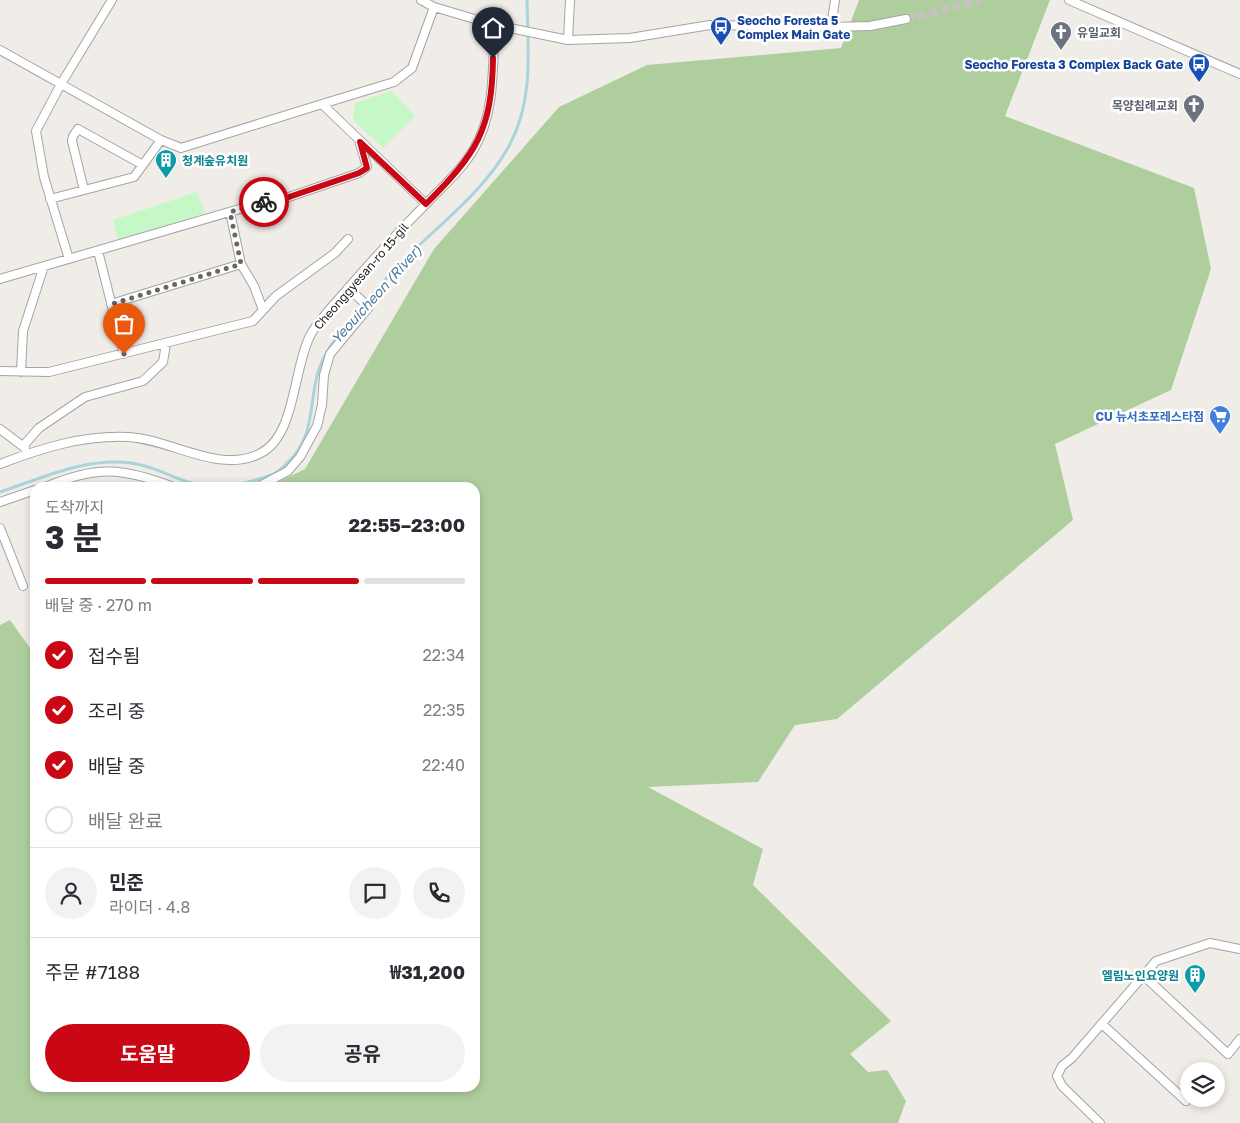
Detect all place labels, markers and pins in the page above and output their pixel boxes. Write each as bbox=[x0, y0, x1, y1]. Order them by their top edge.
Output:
pin bbox=[472, 7, 514, 58]
place label: Seocho Foresta 5 Complex Main Gate bbox=[737, 13, 850, 42]
bus stop icon: Seocho Foresta 5 Complex Main Gate bbox=[709, 15, 733, 46]
church icon: 유일교회 bbox=[1049, 20, 1073, 51]
place label: 유일교회 bbox=[1077, 25, 1121, 40]
bus stop icon: Seocho Foresta 3 Complex Back Gate bbox=[1187, 52, 1211, 83]
place label: Seocho Foresta 3 Complex Back Gate bbox=[964, 57, 1183, 72]
church icon: 목양침례교회 bbox=[1182, 93, 1206, 124]
place label: 목양침례교회 bbox=[1112, 98, 1178, 113]
building icon: 청계숲유치원 bbox=[154, 148, 178, 179]
place label: 청계숲유치원 bbox=[182, 153, 248, 168]
pin bbox=[103, 303, 145, 354]
supermarket icon: CU 뉴서초포레스타점 bbox=[1208, 404, 1232, 435]
place label: CU 뉴서초포레스타점 bbox=[1095, 409, 1204, 424]
building icon: 엘림노인요양원 bbox=[1183, 963, 1207, 994]
place label: 엘림노인요양원 bbox=[1102, 968, 1179, 983]

